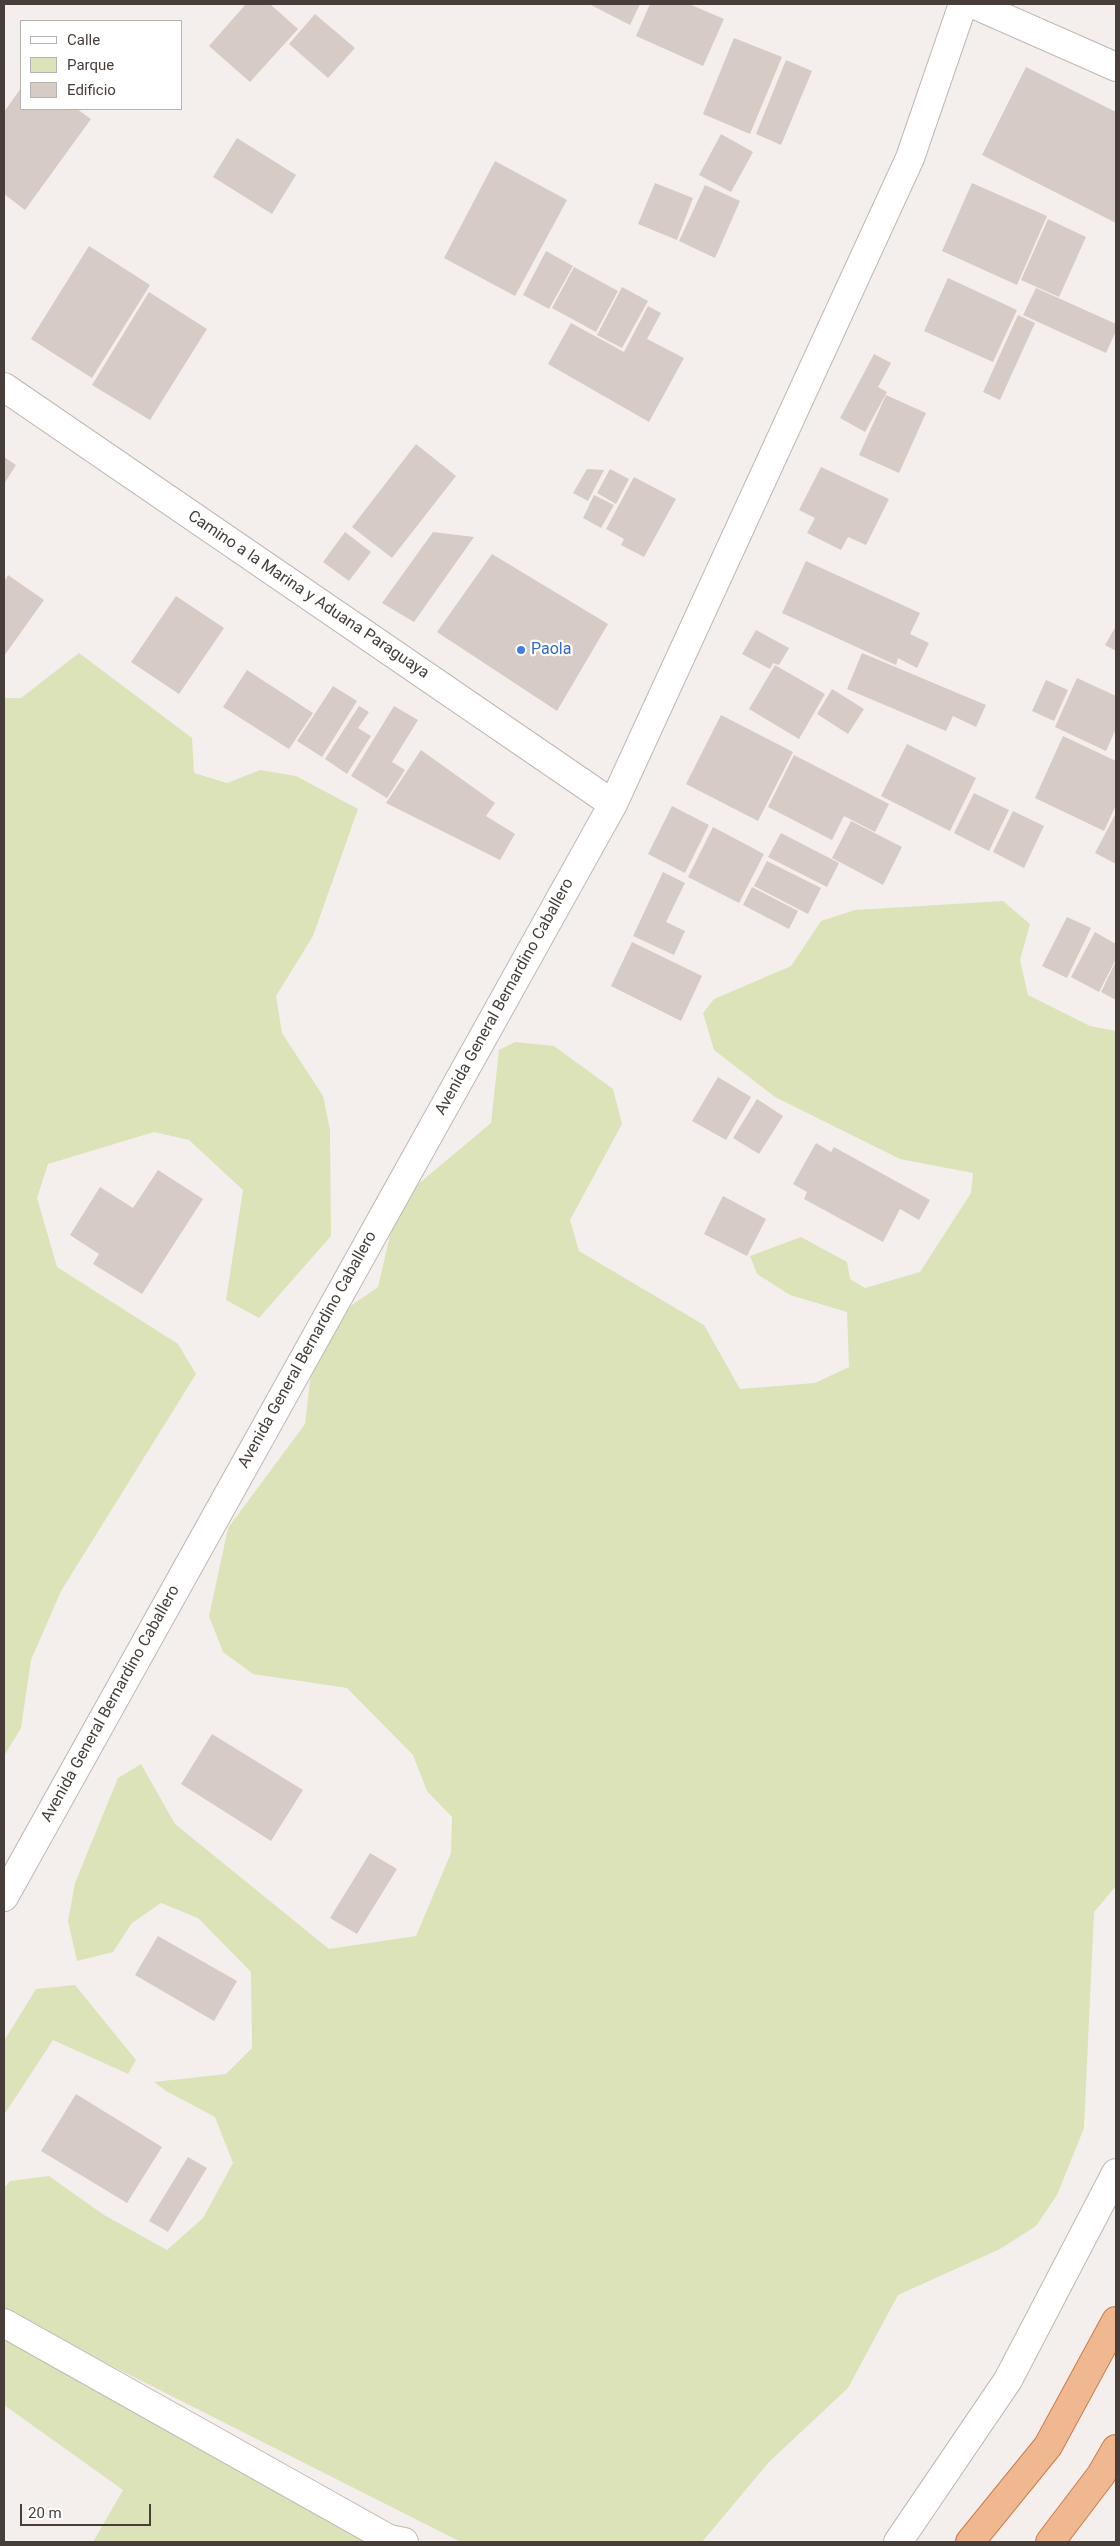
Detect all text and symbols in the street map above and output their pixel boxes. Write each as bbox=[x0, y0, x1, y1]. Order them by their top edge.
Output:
legend bbox=[20, 20, 182, 110]
text: Calle bbox=[67, 31, 100, 49]
text: Parque bbox=[67, 56, 114, 74]
text: Edificio bbox=[67, 81, 116, 99]
street label: Camino a la Marina y Aduana Paraguaya bbox=[184, 507, 432, 683]
place label: Paola bbox=[531, 640, 571, 660]
marker: Paola bbox=[515, 644, 527, 656]
street label: Avenida General Bernardino Caballero bbox=[432, 875, 578, 1119]
street label: Avenida General Bernardino Caballero bbox=[235, 1228, 381, 1472]
street label: Avenida General Bernardino Caballero bbox=[38, 1582, 184, 1826]
scale bar bbox=[22, 2494, 154, 2526]
text: 20 m bbox=[28, 2504, 62, 2522]

